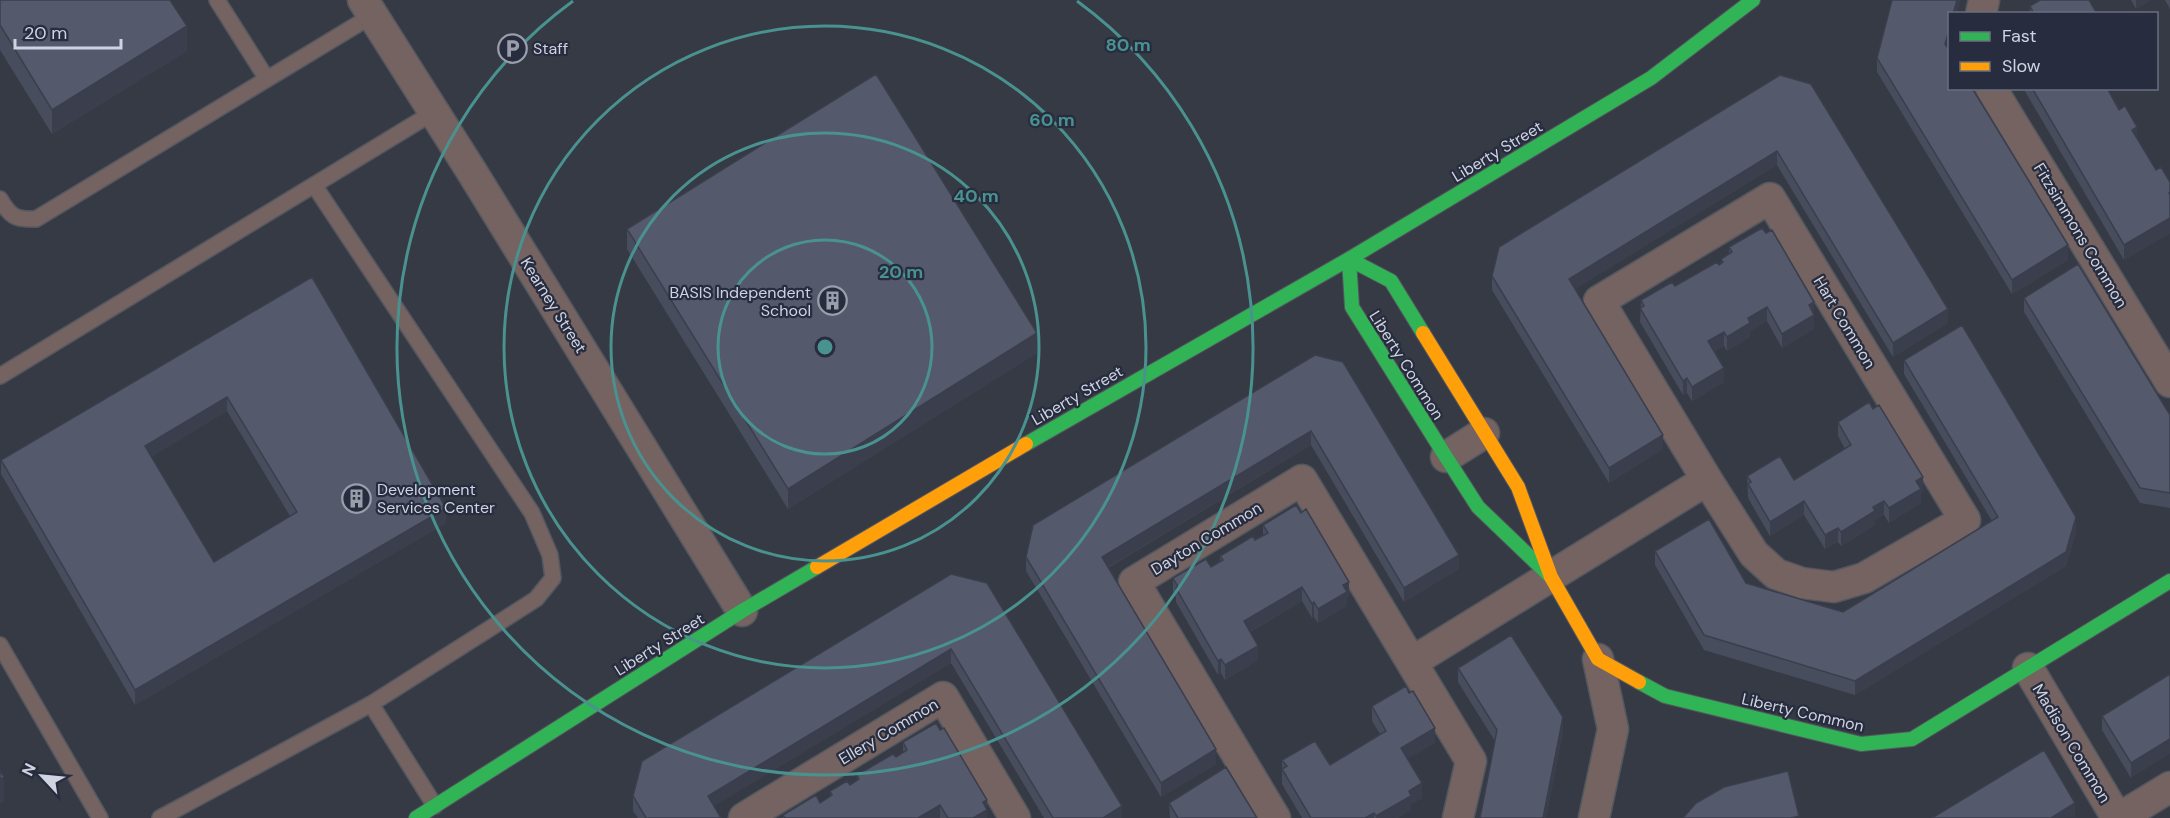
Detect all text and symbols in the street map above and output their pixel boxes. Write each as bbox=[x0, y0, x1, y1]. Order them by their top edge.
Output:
scale bar bbox=[15, 12, 122, 50]
legend bbox=[1948, 12, 2158, 90]
text: 20 m bbox=[24, 21, 67, 45]
text: Fast bbox=[2002, 24, 2037, 48]
parking icon: Staff bbox=[496, 32, 528, 64]
text: 80 m bbox=[1105, 33, 1151, 57]
place label: Staff bbox=[533, 38, 568, 59]
text: Slow bbox=[2002, 54, 2041, 78]
text: 60 m bbox=[1029, 108, 1075, 132]
street label: Liberty Street bbox=[1448, 116, 1546, 187]
street label: Fitzsimmons Common bbox=[2029, 159, 2132, 312]
text: 40 m bbox=[953, 184, 999, 208]
street label: Kearney Street bbox=[516, 253, 591, 357]
text: 20 m bbox=[879, 260, 923, 284]
street label: Hart Common bbox=[1809, 272, 1880, 372]
place label: BASIS Independent School bbox=[669, 282, 811, 321]
building icon: BASIS Independent School bbox=[816, 285, 848, 317]
street label: Liberty Common bbox=[1365, 307, 1449, 424]
centre of rings bbox=[815, 337, 835, 357]
street label: Liberty Street bbox=[1028, 361, 1127, 430]
place label: Development Services Center bbox=[377, 479, 495, 518]
building icon: Development Services Center bbox=[340, 482, 372, 514]
street label: Dayton Common bbox=[1147, 497, 1265, 580]
street label: Liberty Street bbox=[610, 608, 708, 680]
street label: Madison Common bbox=[2028, 680, 2115, 807]
street label: Liberty Common bbox=[1740, 688, 1866, 737]
street label: Ellery Common bbox=[835, 693, 942, 769]
north arrow bbox=[12, 746, 72, 806]
text: N bbox=[17, 760, 41, 779]

